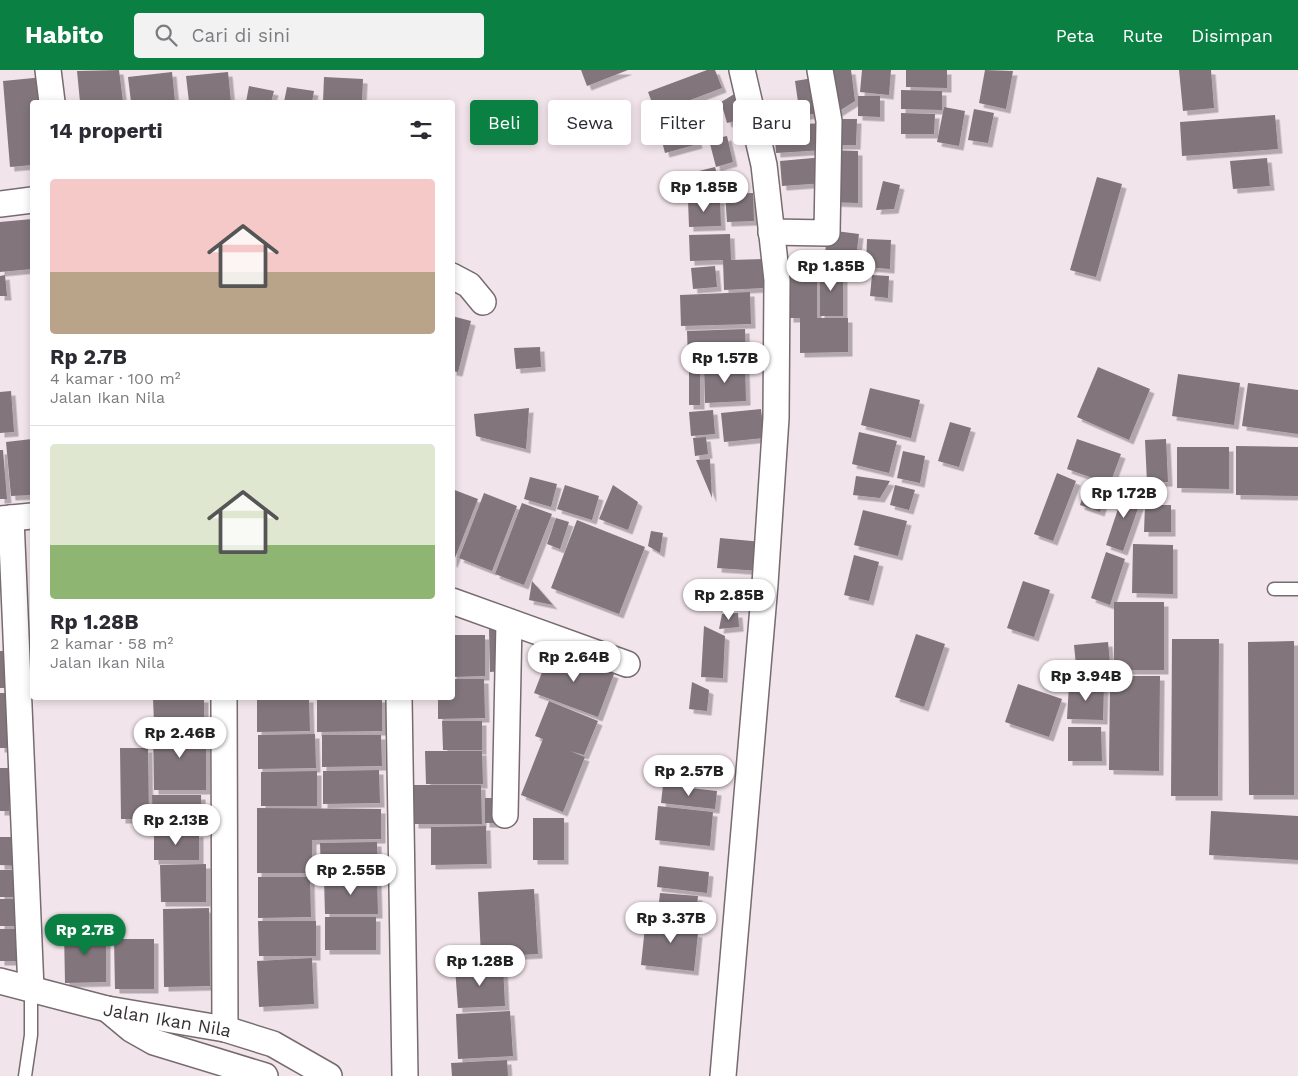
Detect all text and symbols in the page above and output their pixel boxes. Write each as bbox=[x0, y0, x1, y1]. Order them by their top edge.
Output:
search box bbox=[134, 13, 484, 58]
text: Habito bbox=[25, 21, 104, 49]
icon: search bbox=[152, 21, 180, 49]
text: Cari di sini bbox=[192, 24, 290, 47]
text: Peta bbox=[1056, 25, 1094, 46]
text: Rute bbox=[1122, 25, 1163, 46]
text: Disimpan bbox=[1191, 25, 1273, 46]
chip: Beli bbox=[470, 100, 538, 145]
chip: Sewa bbox=[548, 100, 631, 145]
chip: Filter bbox=[641, 100, 723, 145]
chip: Baru bbox=[733, 100, 810, 145]
icon: filters bbox=[407, 116, 435, 144]
text: 14 properti bbox=[50, 118, 163, 143]
pin: Rp 1.85B bbox=[652, 170, 756, 213]
text: Rp 1.85B bbox=[670, 177, 738, 196]
icon: home bbox=[198, 211, 288, 301]
pin: Rp 1.85B bbox=[779, 250, 883, 292]
text: Rp 1.85B bbox=[797, 256, 865, 275]
pin: Rp 1.57B bbox=[673, 342, 777, 384]
text: Rp 2.7B bbox=[50, 344, 127, 369]
text: Rp 1.57B bbox=[692, 348, 758, 367]
text: 4 kamar · 100 m² bbox=[50, 369, 181, 388]
text: Jalan Ikan Nila bbox=[50, 388, 165, 407]
pin: Rp 1.72B bbox=[1072, 476, 1176, 519]
icon: home bbox=[198, 477, 288, 567]
text: Rp 1.72B bbox=[1091, 483, 1157, 502]
pin: Rp 2.85B bbox=[677, 578, 781, 621]
text: Rp 2.85B bbox=[694, 585, 764, 604]
text: Rp 1.28B bbox=[50, 609, 139, 634]
text: 2 kamar · 58 m² bbox=[50, 634, 173, 653]
pin: Rp 2.64B bbox=[522, 640, 626, 683]
text: Rp 2.64B bbox=[539, 647, 609, 666]
text: Jalan Ikan Nila bbox=[50, 653, 165, 672]
pin: Rp 3.94B bbox=[1034, 660, 1138, 702]
text: Rp 3.94B bbox=[1051, 666, 1121, 685]
pin: Rp 2.46B bbox=[128, 716, 232, 759]
text: Rp 2.46B bbox=[145, 723, 215, 742]
pin: Rp 2.57B bbox=[637, 754, 741, 797]
text: Rp 2.57B bbox=[654, 761, 724, 780]
pin: Rp 2.13B bbox=[124, 804, 228, 846]
text: Rp 2.13B bbox=[143, 810, 209, 829]
pin: Rp 2.55B bbox=[299, 854, 403, 896]
text: Rp 2.55B bbox=[316, 860, 386, 879]
pin: Rp 3.37B bbox=[619, 902, 723, 944]
text: Rp 3.37B bbox=[636, 908, 706, 927]
pin: Rp 2.7B bbox=[39, 914, 131, 956]
text: Rp 2.7B bbox=[56, 920, 114, 939]
pin: Rp 1.28B bbox=[428, 944, 532, 987]
text: Rp 1.28B bbox=[446, 951, 514, 970]
street label: Jalan Ikan Nila bbox=[102, 998, 234, 1041]

